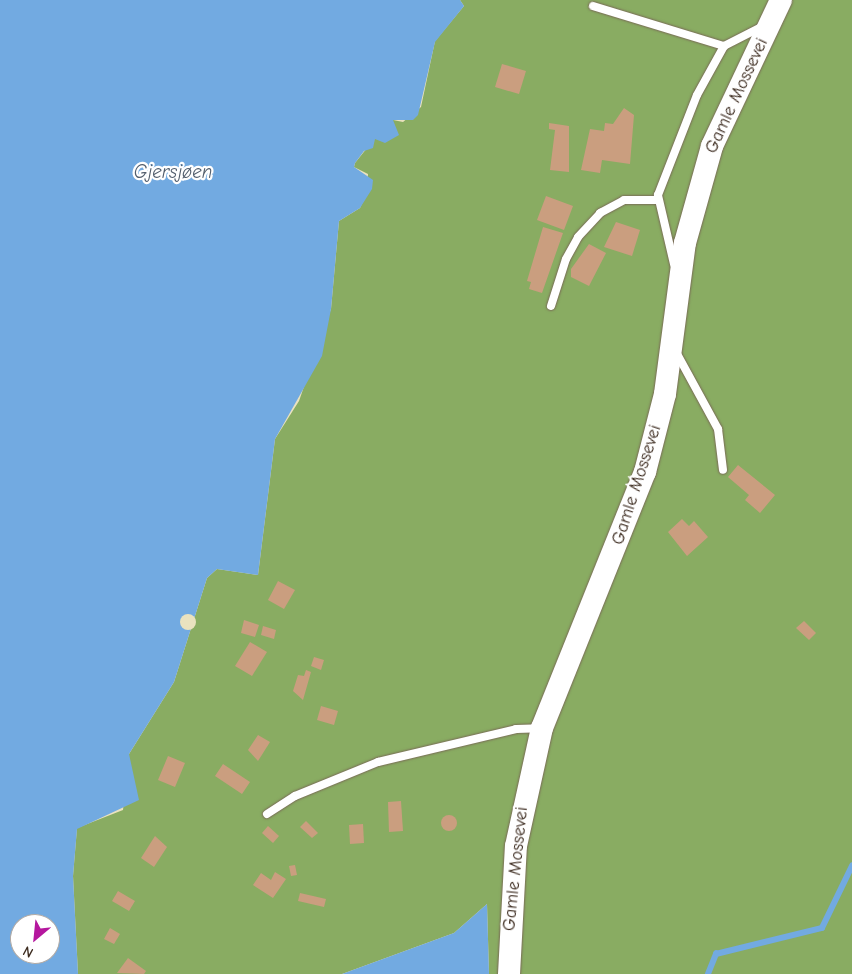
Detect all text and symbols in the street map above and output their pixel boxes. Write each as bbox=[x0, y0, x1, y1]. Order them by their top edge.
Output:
street label: Gamle Mossevei bbox=[701, 35, 773, 157]
water label: Gjersjøen bbox=[134, 162, 212, 184]
street label: Gamle Mossevei bbox=[607, 422, 667, 548]
street label: Gamle Mossevei bbox=[499, 806, 533, 932]
north arrow bbox=[10, 914, 60, 964]
text: N bbox=[20, 942, 36, 961]

